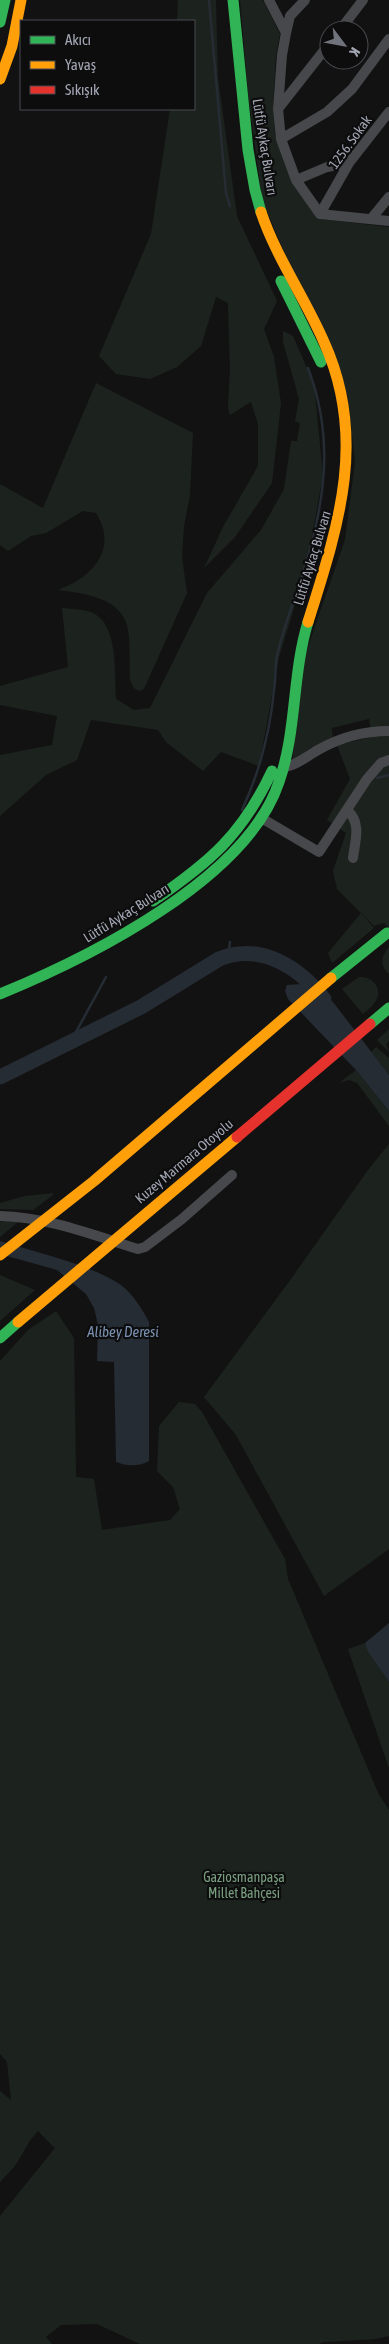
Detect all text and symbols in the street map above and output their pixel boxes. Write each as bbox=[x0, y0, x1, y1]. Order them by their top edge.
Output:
legend bbox=[20, 20, 195, 110]
north arrow bbox=[319, 20, 369, 70]
text: Akıcı bbox=[65, 31, 91, 48]
text: K bbox=[346, 45, 364, 59]
text: Yavaş bbox=[65, 56, 96, 73]
text: Sıkışık bbox=[65, 81, 100, 98]
street label: Lütfü Aykaç Bulvarı bbox=[249, 98, 281, 196]
street label: 1256. Sokak bbox=[325, 112, 375, 172]
street label: Lütfü Aykaç Bulvarı bbox=[290, 509, 334, 607]
street label: Lütfü Aykaç Bulvarı bbox=[80, 880, 172, 946]
street label: Kuzey Marmara Otoyolu bbox=[132, 1116, 236, 1206]
water label: Alibey Deresi bbox=[86, 1323, 159, 1340]
park label: Gaziosmanpaşa Millet Bahçesi bbox=[203, 1869, 285, 1901]

